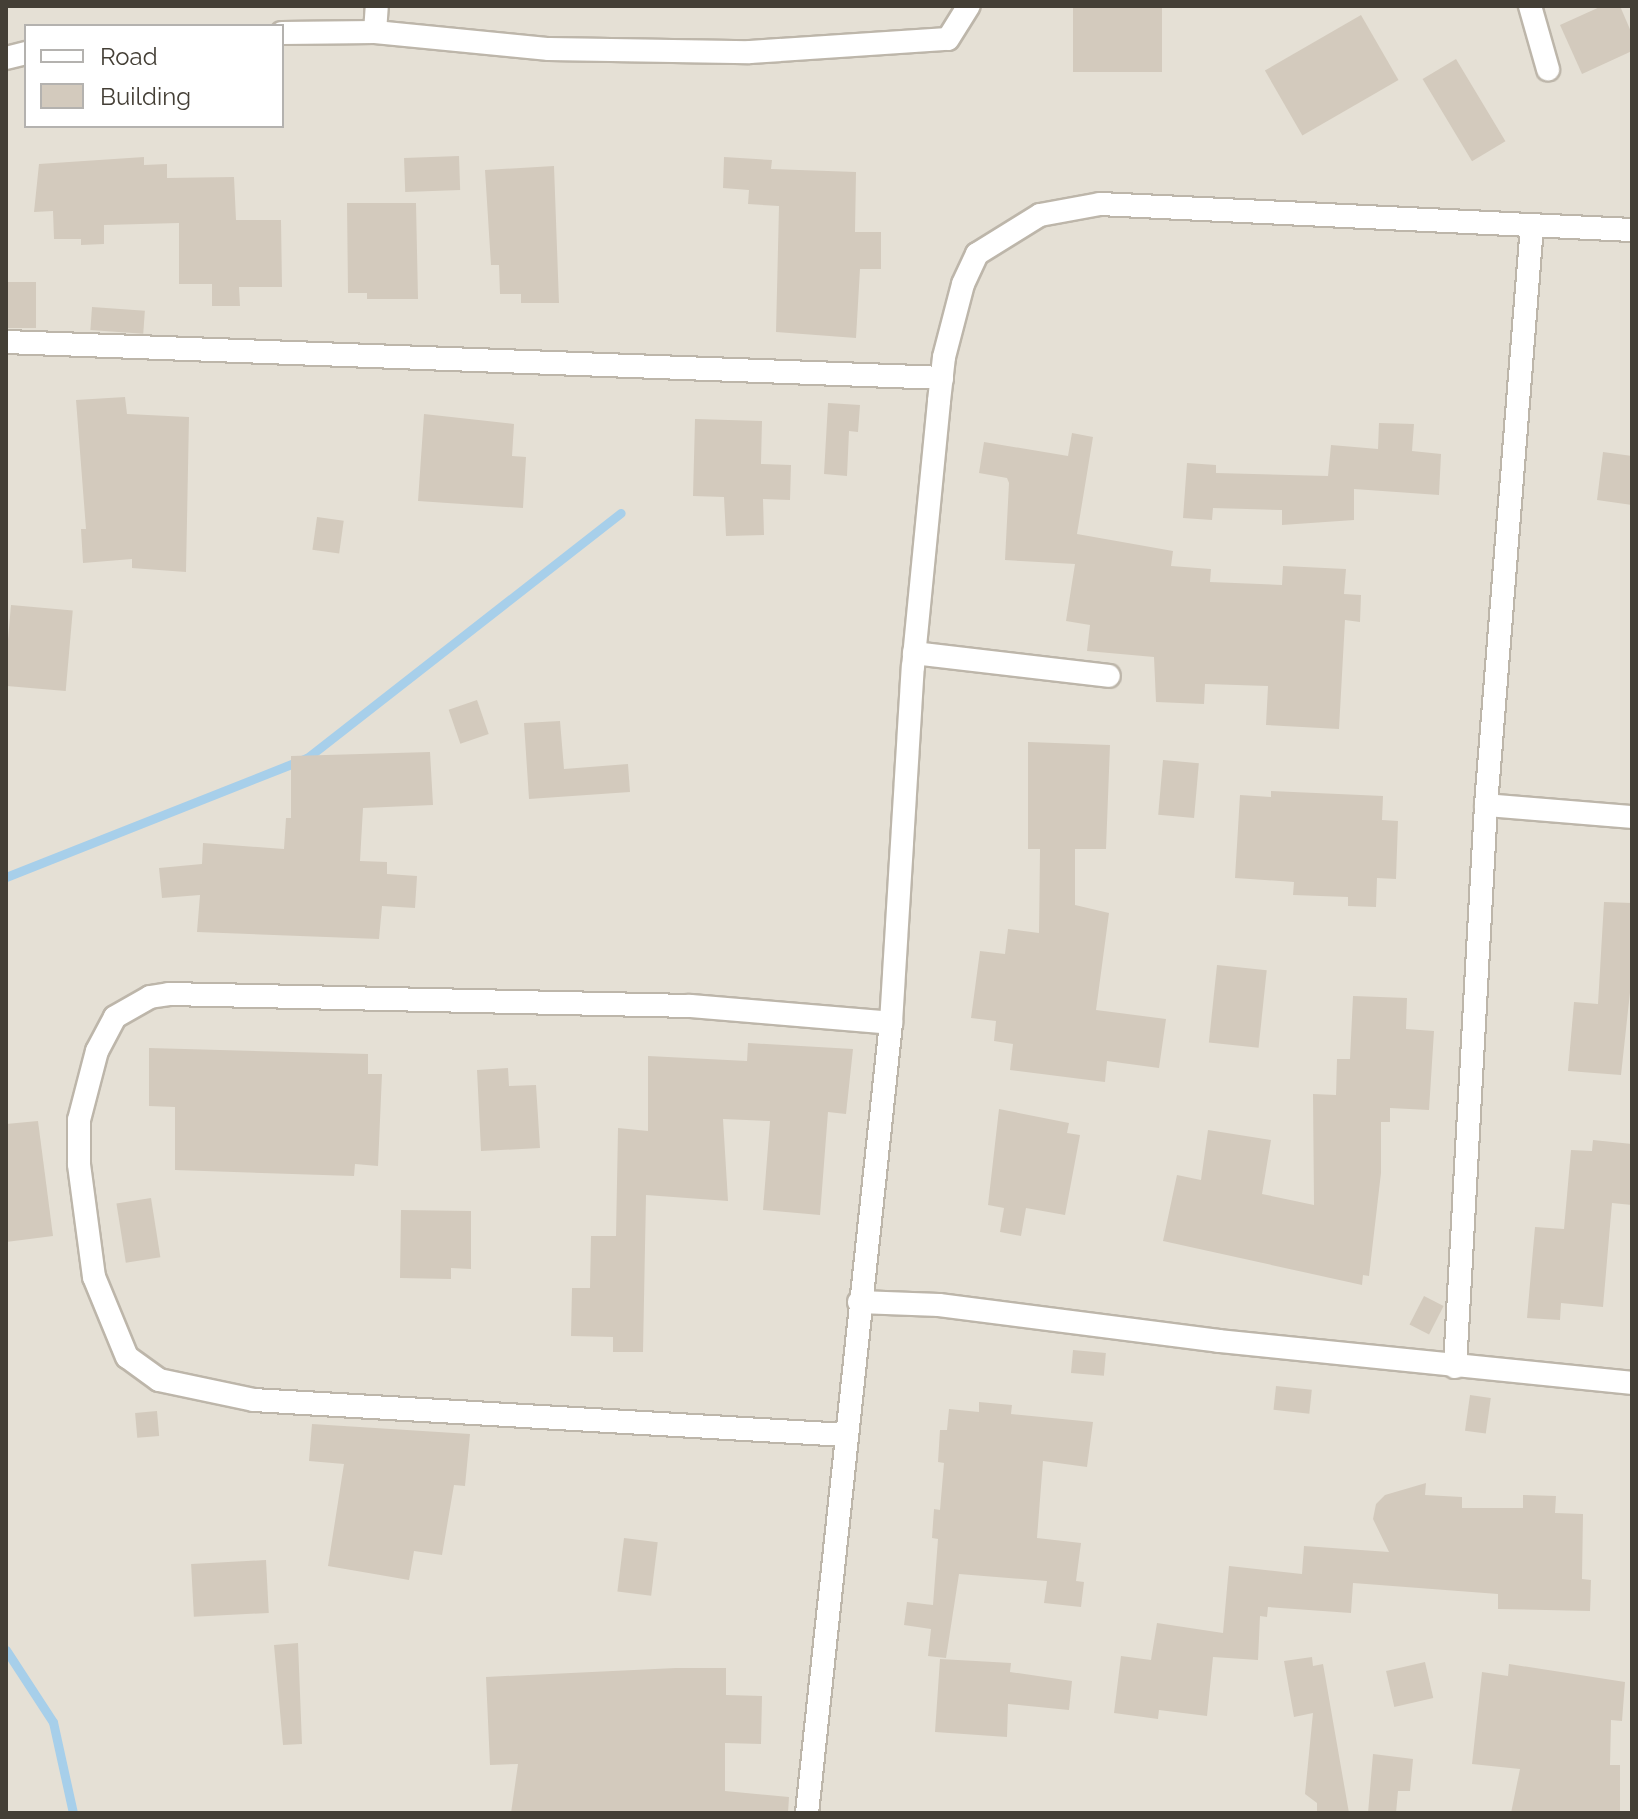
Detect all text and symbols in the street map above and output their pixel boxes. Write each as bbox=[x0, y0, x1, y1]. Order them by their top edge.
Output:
legend bbox=[24, 24, 284, 128]
text: Road bbox=[100, 42, 158, 71]
text: Building bbox=[100, 82, 191, 111]

